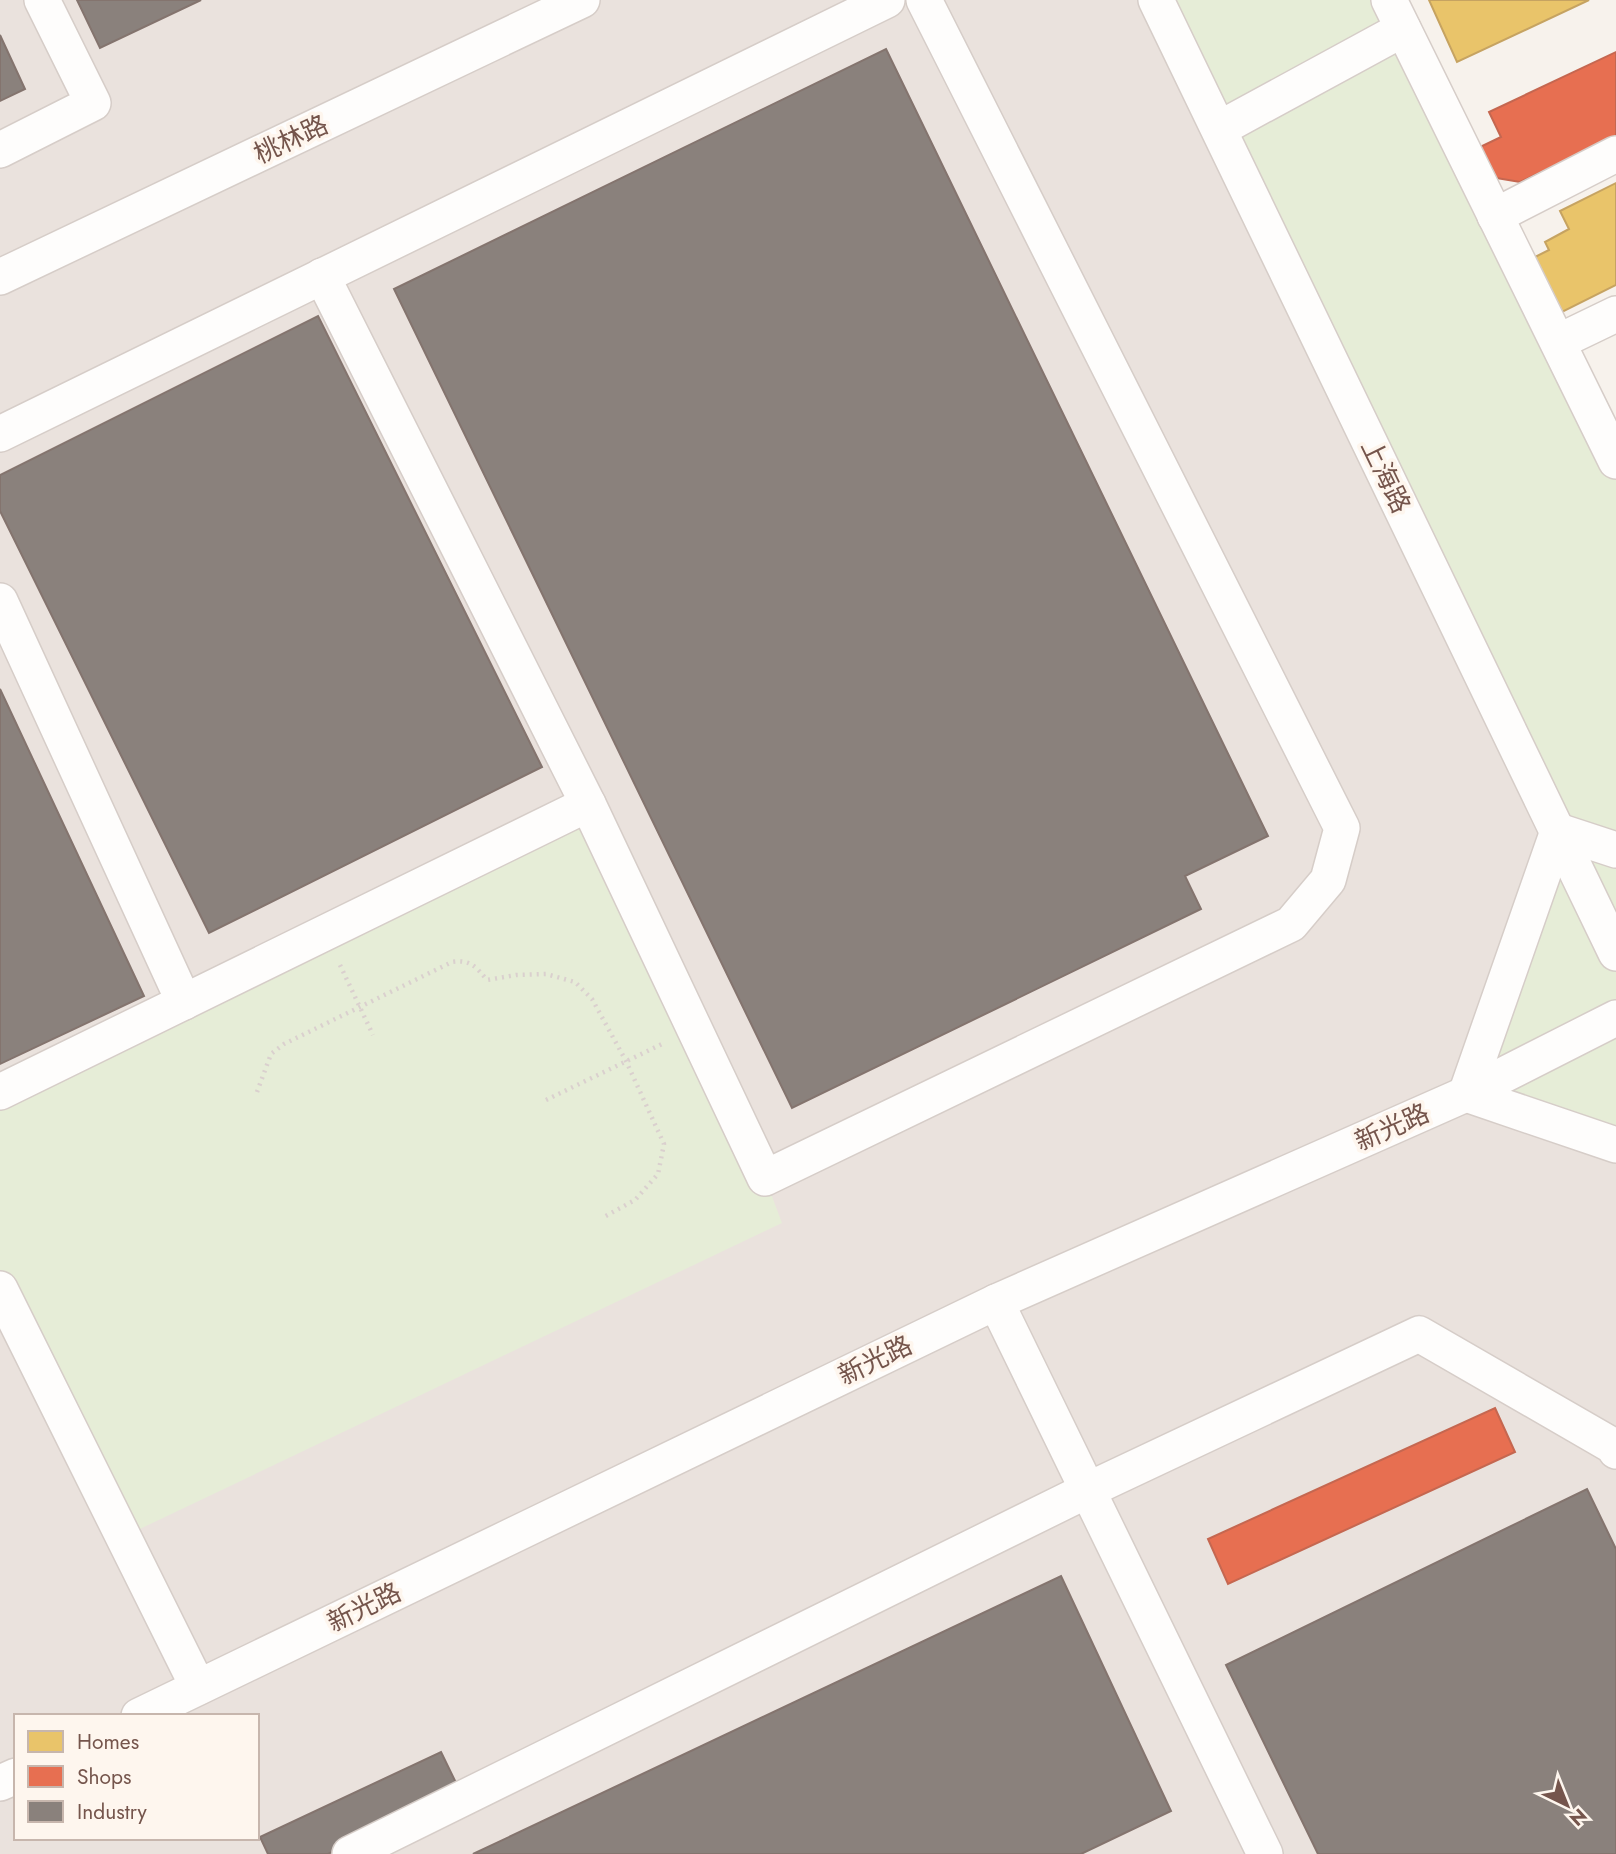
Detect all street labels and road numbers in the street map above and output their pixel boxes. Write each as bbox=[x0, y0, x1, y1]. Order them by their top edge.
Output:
street label: 桃林路 bbox=[248, 105, 334, 173]
street label: 上海路 bbox=[1352, 433, 1420, 519]
street label: 新光路 bbox=[1349, 1094, 1435, 1160]
street label: 新光路 bbox=[832, 1326, 918, 1394]
street label: 新光路 bbox=[321, 1573, 407, 1641]

